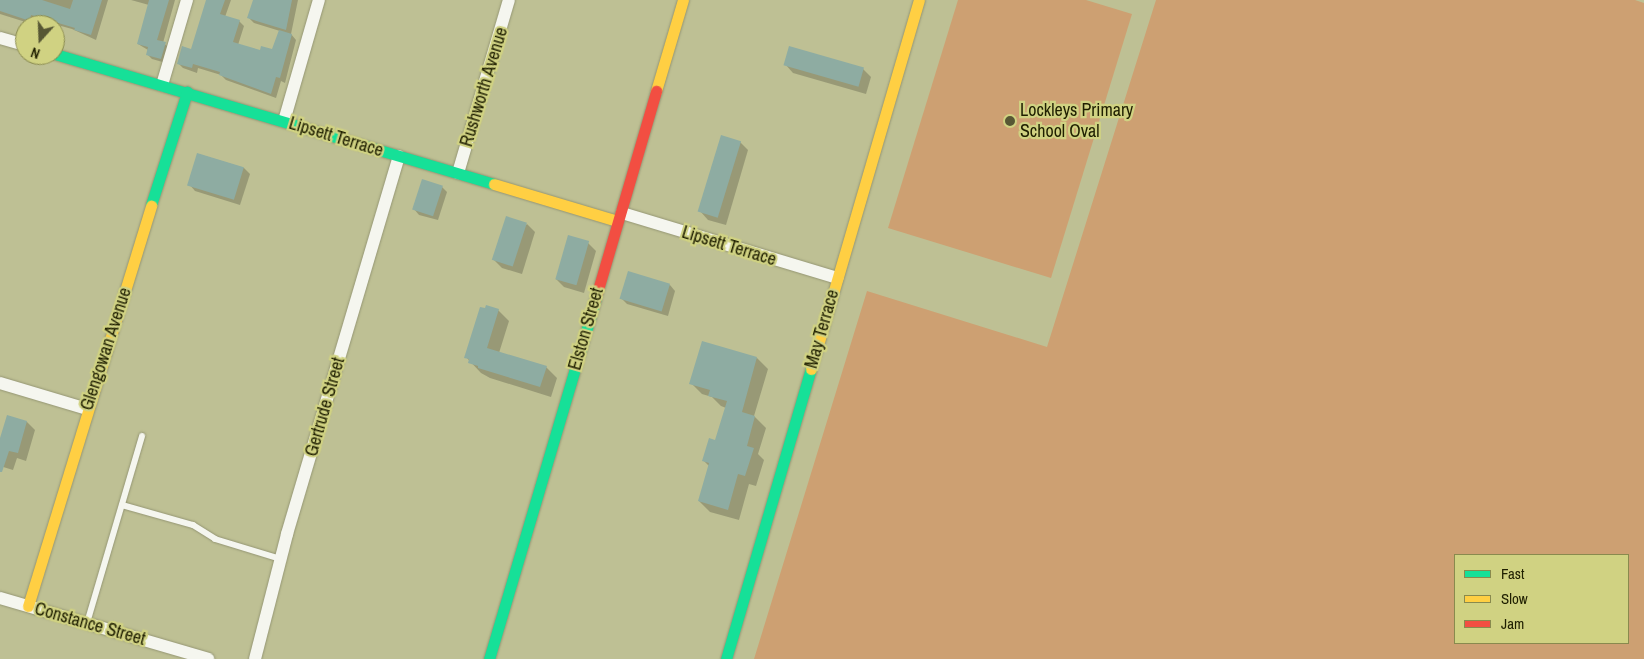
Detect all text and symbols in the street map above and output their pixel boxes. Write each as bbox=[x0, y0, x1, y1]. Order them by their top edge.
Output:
north arrow bbox=[15, 15, 65, 65]
street label: Rushworth Avenue bbox=[455, 24, 513, 150]
text: N bbox=[28, 43, 42, 63]
place label: Lockleys Primary School Oval bbox=[1020, 100, 1133, 142]
street label: Lipsett Terrace bbox=[286, 112, 386, 162]
marker: Lockleys Primary School Oval bbox=[1004, 115, 1016, 127]
street label: Lipsett Terrace bbox=[679, 221, 779, 271]
street label: Glengowan Avenue bbox=[76, 285, 136, 413]
street label: Elston Street bbox=[564, 285, 608, 373]
street label: May Terrace bbox=[800, 287, 844, 371]
street label: Gertrude Street bbox=[301, 355, 349, 459]
legend bbox=[1454, 554, 1629, 644]
text: Fast bbox=[1501, 563, 1524, 584]
text: Slow bbox=[1501, 588, 1528, 609]
street label: Constance Street bbox=[32, 598, 148, 650]
text: Jam bbox=[1501, 613, 1524, 634]

